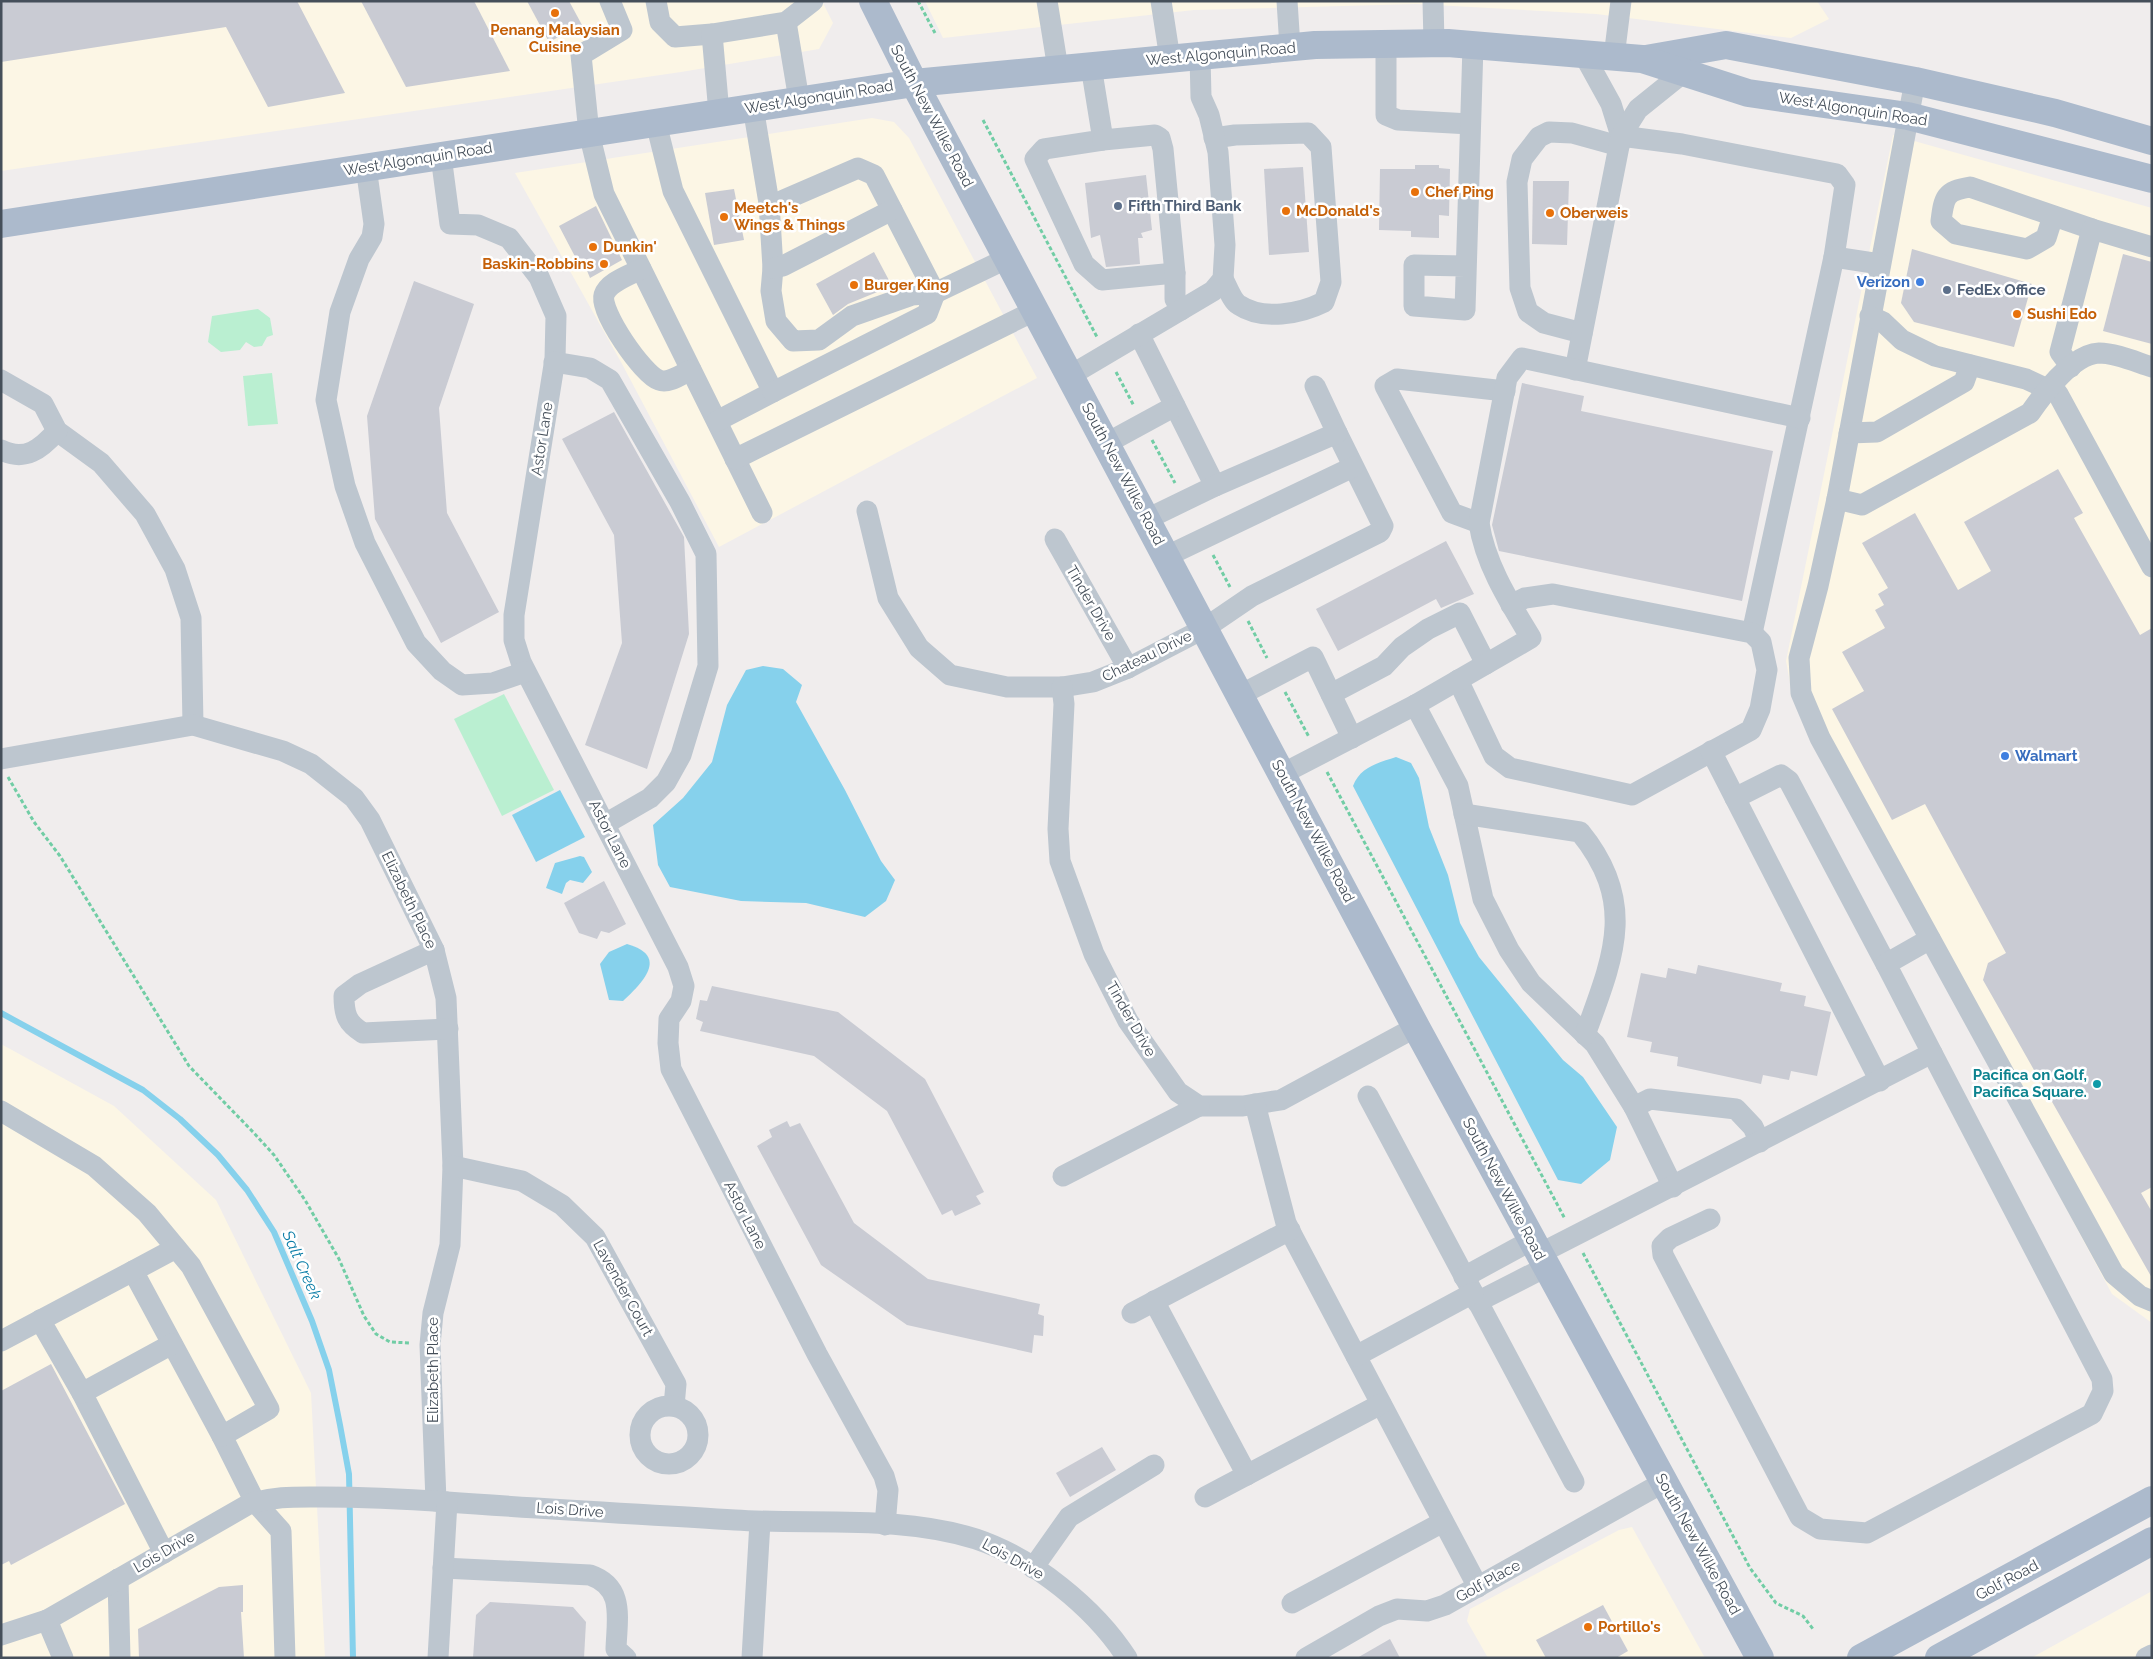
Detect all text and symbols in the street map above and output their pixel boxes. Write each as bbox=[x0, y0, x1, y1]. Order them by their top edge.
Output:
marker: Penang Malaysian Cuisine bbox=[549, 7, 561, 19]
place label: Penang Malaysian Cuisine bbox=[490, 21, 620, 56]
street label: West Algonquin Road bbox=[1145, 38, 1297, 70]
street label: South New Wilke Road bbox=[887, 42, 977, 190]
street label: West Algonquin Road bbox=[743, 76, 895, 118]
street label: West Algonquin Road bbox=[1777, 88, 1929, 130]
street label: West Algonquin Road bbox=[342, 138, 494, 180]
place label: Chef Ping bbox=[1425, 183, 1494, 201]
marker: Chef Ping bbox=[1409, 186, 1421, 198]
place label: Fifth Third Bank bbox=[1128, 197, 1242, 215]
place label: Meetch's Wings & Things bbox=[734, 199, 845, 234]
marker: Fifth Third Bank bbox=[1112, 200, 1124, 212]
place label: McDonald's bbox=[1296, 202, 1380, 220]
place label: Oberweis bbox=[1560, 204, 1628, 222]
marker: McDonald's bbox=[1280, 205, 1292, 217]
marker: Oberweis bbox=[1544, 207, 1556, 219]
marker: Meetch's Wings & Things bbox=[718, 211, 730, 223]
place label: Dunkin' bbox=[603, 238, 657, 256]
marker: Dunkin' bbox=[587, 241, 599, 253]
place label: Baskin-Robbins bbox=[482, 255, 594, 273]
marker: Baskin-Robbins bbox=[598, 258, 610, 270]
place label: Verizon bbox=[1857, 273, 1910, 291]
place label: Burger King bbox=[864, 276, 949, 294]
marker: Verizon bbox=[1914, 276, 1926, 288]
marker: Burger King bbox=[848, 279, 860, 291]
place label: FedEx Office bbox=[1957, 281, 2046, 299]
marker: FedEx Office bbox=[1941, 284, 1953, 296]
place label: Sushi Edo bbox=[2027, 305, 2097, 323]
marker: Sushi Edo bbox=[2011, 308, 2023, 320]
street label: South New Wilke Road bbox=[1078, 400, 1168, 548]
street label: Astor Lane bbox=[527, 401, 557, 477]
street label: Tinder Drive bbox=[1062, 562, 1120, 644]
street label: Chateau Drive bbox=[1099, 626, 1195, 685]
place label: Walmart bbox=[2015, 747, 2078, 765]
marker: Walmart bbox=[1999, 750, 2011, 762]
street label: South New Wilke Road bbox=[1268, 757, 1358, 905]
street label: Astor Lane bbox=[585, 797, 635, 871]
street label: Elizabeth Place bbox=[378, 848, 440, 952]
street label: Tinder Drive bbox=[1102, 978, 1160, 1060]
place label: Pacifica on Golf, Pacifica Square. bbox=[1973, 1066, 2087, 1101]
marker: Pacifica on Golf, Pacifica Square. bbox=[2091, 1078, 2103, 1090]
street label: South New Wilke Road bbox=[1459, 1115, 1549, 1263]
street label: Astor Lane bbox=[720, 1178, 770, 1252]
water label: Salt Creek bbox=[278, 1227, 326, 1303]
street label: Lavender Court bbox=[589, 1237, 657, 1339]
street label: Elizabeth Place bbox=[424, 1317, 442, 1423]
street label: South New Wilke Road bbox=[1652, 1470, 1744, 1618]
street label: Lois Drive bbox=[536, 1499, 605, 1521]
street label: Lois Drive bbox=[130, 1527, 198, 1577]
street label: Lois Drive bbox=[979, 1535, 1047, 1583]
street label: Golf Place bbox=[1453, 1556, 1523, 1606]
street label: Golf Road bbox=[1973, 1556, 2041, 1604]
place label: Portillo's bbox=[1598, 1618, 1661, 1636]
marker: Portillo's bbox=[1582, 1621, 1594, 1633]

